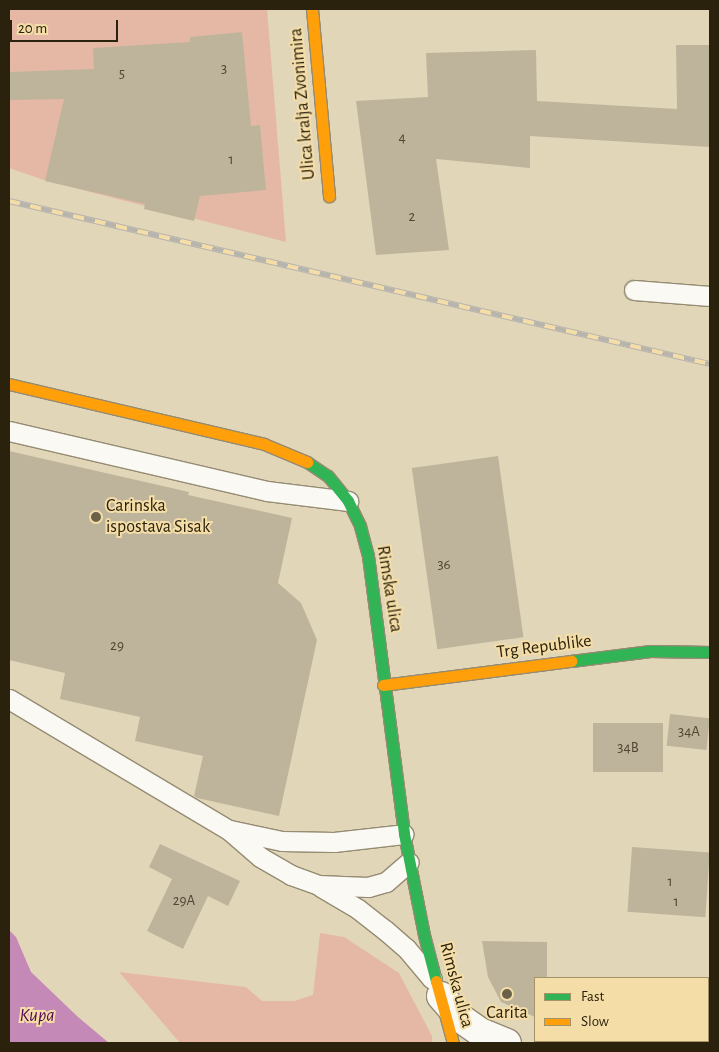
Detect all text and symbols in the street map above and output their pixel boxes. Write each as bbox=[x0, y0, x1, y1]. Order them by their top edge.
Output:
scale bar bbox=[12, 10, 120, 42]
text: 20 m bbox=[18, 21, 47, 36]
street label: Ulica kralja Zvonimira bbox=[286, 27, 320, 181]
house number: 3 bbox=[221, 60, 227, 78]
house number: 5 bbox=[119, 65, 125, 83]
house number: 4 bbox=[398, 129, 406, 147]
house number: 1 bbox=[228, 151, 234, 169]
house number: 2 bbox=[409, 208, 415, 226]
place label: Carinska ispostava Sisak bbox=[106, 496, 210, 538]
marker: Carinska ispostava Sisak bbox=[90, 511, 102, 523]
street label: Rimska ulica bbox=[371, 544, 407, 634]
house number: 36 bbox=[437, 556, 451, 574]
street label: Trg Republike bbox=[495, 630, 593, 664]
house number: 29 bbox=[110, 637, 124, 655]
house number: 34A bbox=[678, 723, 700, 741]
house number: 34B bbox=[617, 739, 639, 757]
house number: 1 bbox=[667, 873, 673, 891]
house number: 29A bbox=[173, 892, 195, 910]
house number: 1 bbox=[673, 893, 679, 911]
street label: Rimska ulica bbox=[434, 940, 478, 1030]
legend bbox=[534, 977, 709, 1042]
marker: Carita bbox=[501, 988, 513, 1000]
text: Fast bbox=[581, 989, 604, 1004]
place label: Carita bbox=[486, 1002, 528, 1024]
water label: Kupa bbox=[19, 1005, 55, 1027]
text: Slow bbox=[581, 1014, 609, 1029]

